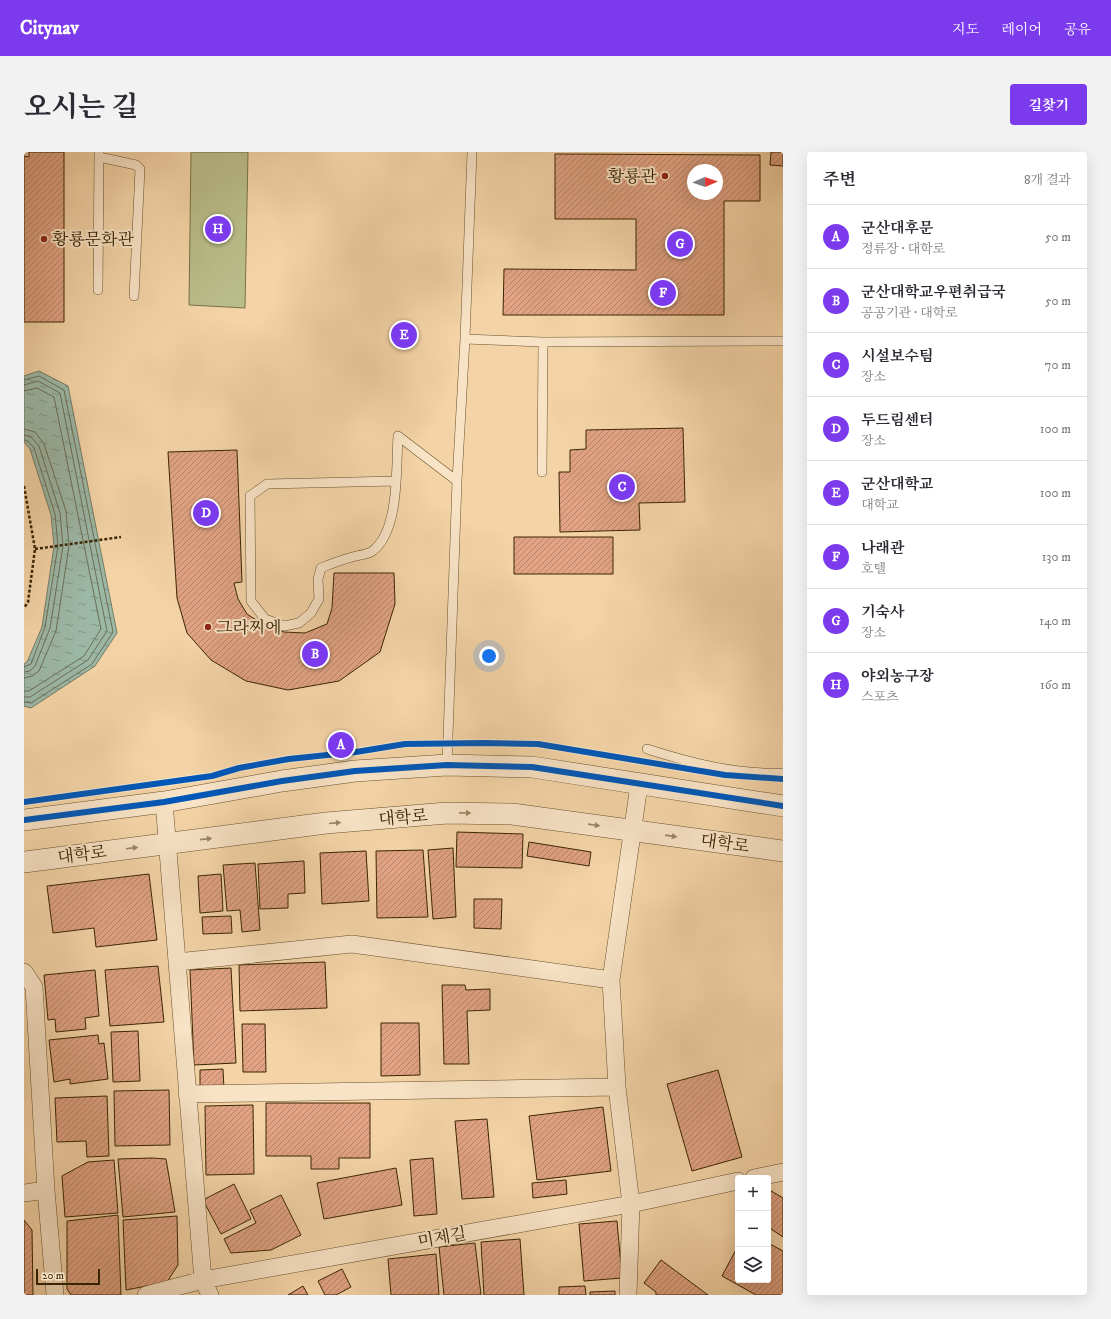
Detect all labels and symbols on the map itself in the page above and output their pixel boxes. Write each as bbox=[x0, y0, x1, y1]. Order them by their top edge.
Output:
north arrow bbox=[687, 164, 723, 200]
place label: 황룡관 bbox=[608, 166, 658, 188]
marker: 황룡관 bbox=[660, 171, 670, 181]
pin: H bbox=[205, 214, 231, 244]
place label: 황룡문화관 bbox=[52, 229, 135, 251]
pin: G bbox=[667, 229, 693, 259]
marker: 황룡문화관 bbox=[39, 234, 49, 244]
pin: F bbox=[650, 278, 676, 308]
pin: E bbox=[391, 320, 417, 350]
pin: C bbox=[609, 472, 635, 502]
pin: D bbox=[193, 498, 219, 528]
place label: 그라찌에 bbox=[216, 617, 282, 639]
marker: 그라찌에 bbox=[203, 622, 213, 632]
pin: B bbox=[302, 639, 328, 669]
your location bbox=[479, 646, 499, 666]
pin: A bbox=[328, 730, 354, 760]
street label: 대학로 bbox=[378, 805, 429, 831]
one-way arrow bbox=[459, 810, 472, 816]
one-way arrow bbox=[329, 819, 341, 826]
one-way arrow bbox=[588, 822, 600, 828]
street label: 대학로 bbox=[699, 830, 751, 858]
one-way arrow bbox=[665, 833, 678, 839]
one-way arrow bbox=[200, 836, 212, 842]
street label: 대학로 bbox=[56, 841, 108, 869]
one-way arrow bbox=[126, 845, 138, 851]
street label: 미제길 bbox=[416, 1223, 468, 1253]
scale bar bbox=[36, 1267, 100, 1286]

